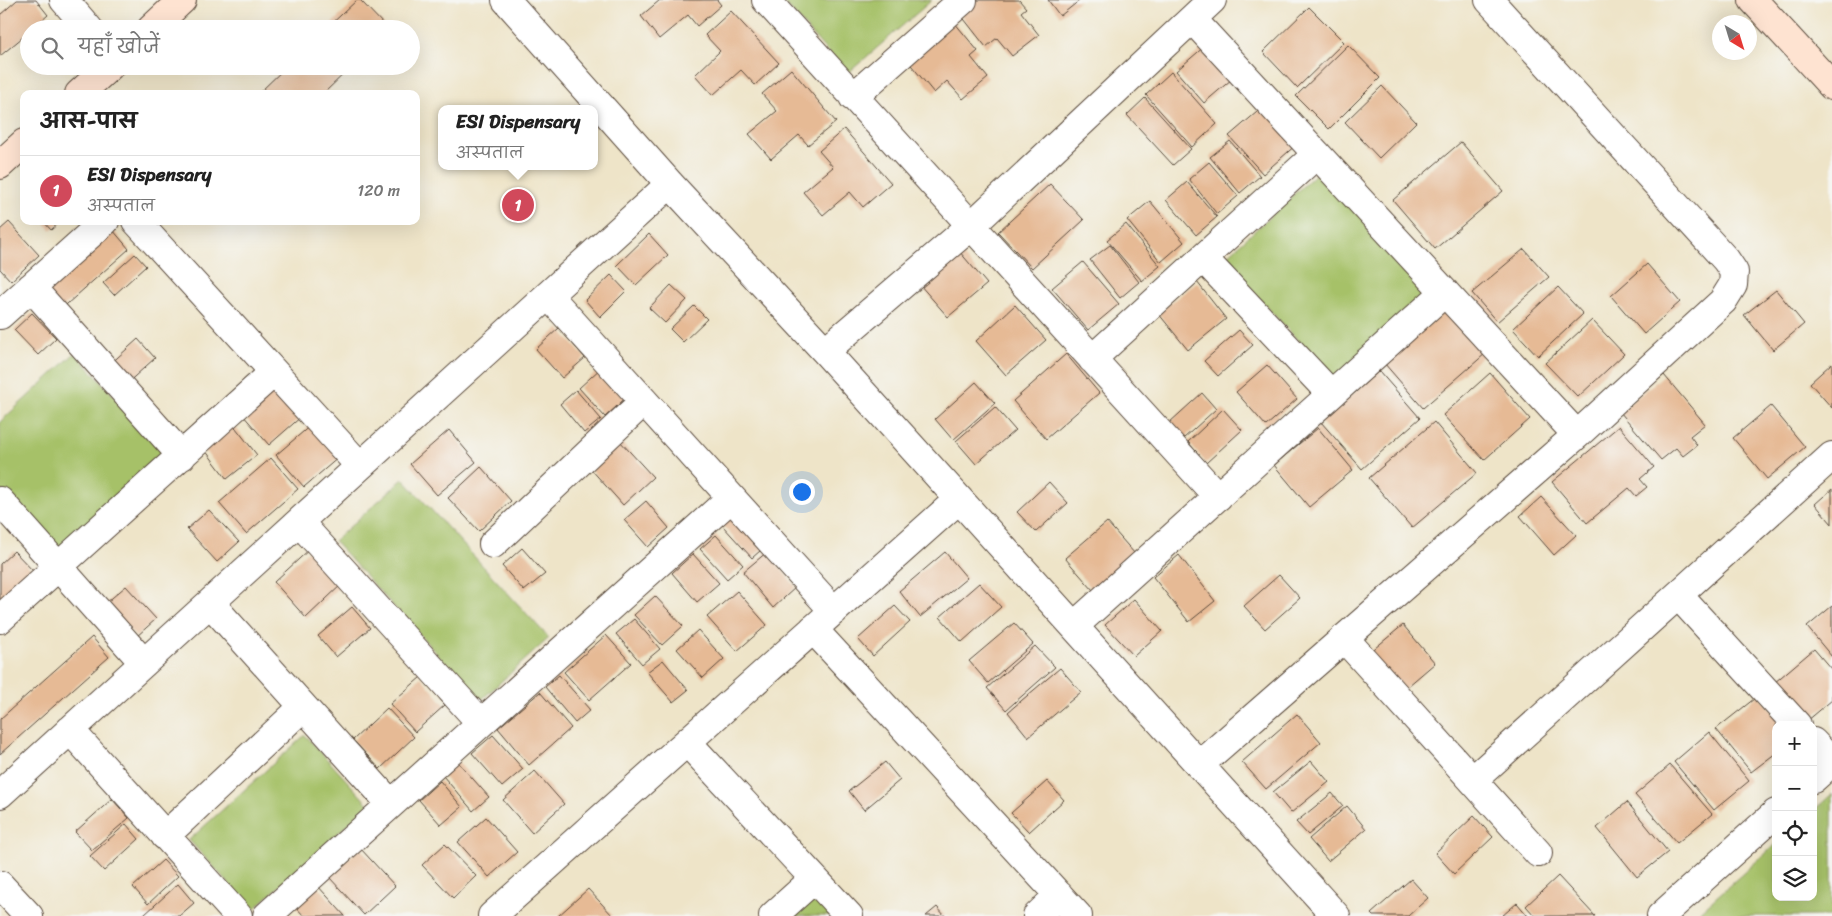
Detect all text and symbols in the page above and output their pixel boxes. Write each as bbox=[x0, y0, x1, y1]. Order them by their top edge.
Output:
north arrow bbox=[1712, 15, 1757, 60]
search box bbox=[20, 20, 420, 75]
text: यहाँ खोजें bbox=[78, 30, 160, 63]
icon: search bbox=[38, 34, 66, 62]
text: आस-पास bbox=[40, 102, 137, 140]
popup bbox=[438, 105, 598, 170]
text: ESI Dispensary bbox=[456, 105, 580, 138]
text: अस्पताल bbox=[456, 138, 524, 167]
text: ESI Dispensary bbox=[87, 158, 212, 191]
text: 1 bbox=[53, 176, 59, 205]
text: 120 m bbox=[357, 176, 400, 205]
pin: 1 bbox=[502, 186, 534, 224]
text: अस्पताल bbox=[87, 191, 155, 220]
your location bbox=[789, 479, 815, 505]
map controls bbox=[1772, 721, 1817, 901]
button: + bbox=[1772, 721, 1817, 766]
button: − bbox=[1772, 766, 1817, 811]
button: locate bbox=[1772, 811, 1817, 856]
button: layers bbox=[1772, 856, 1817, 901]

